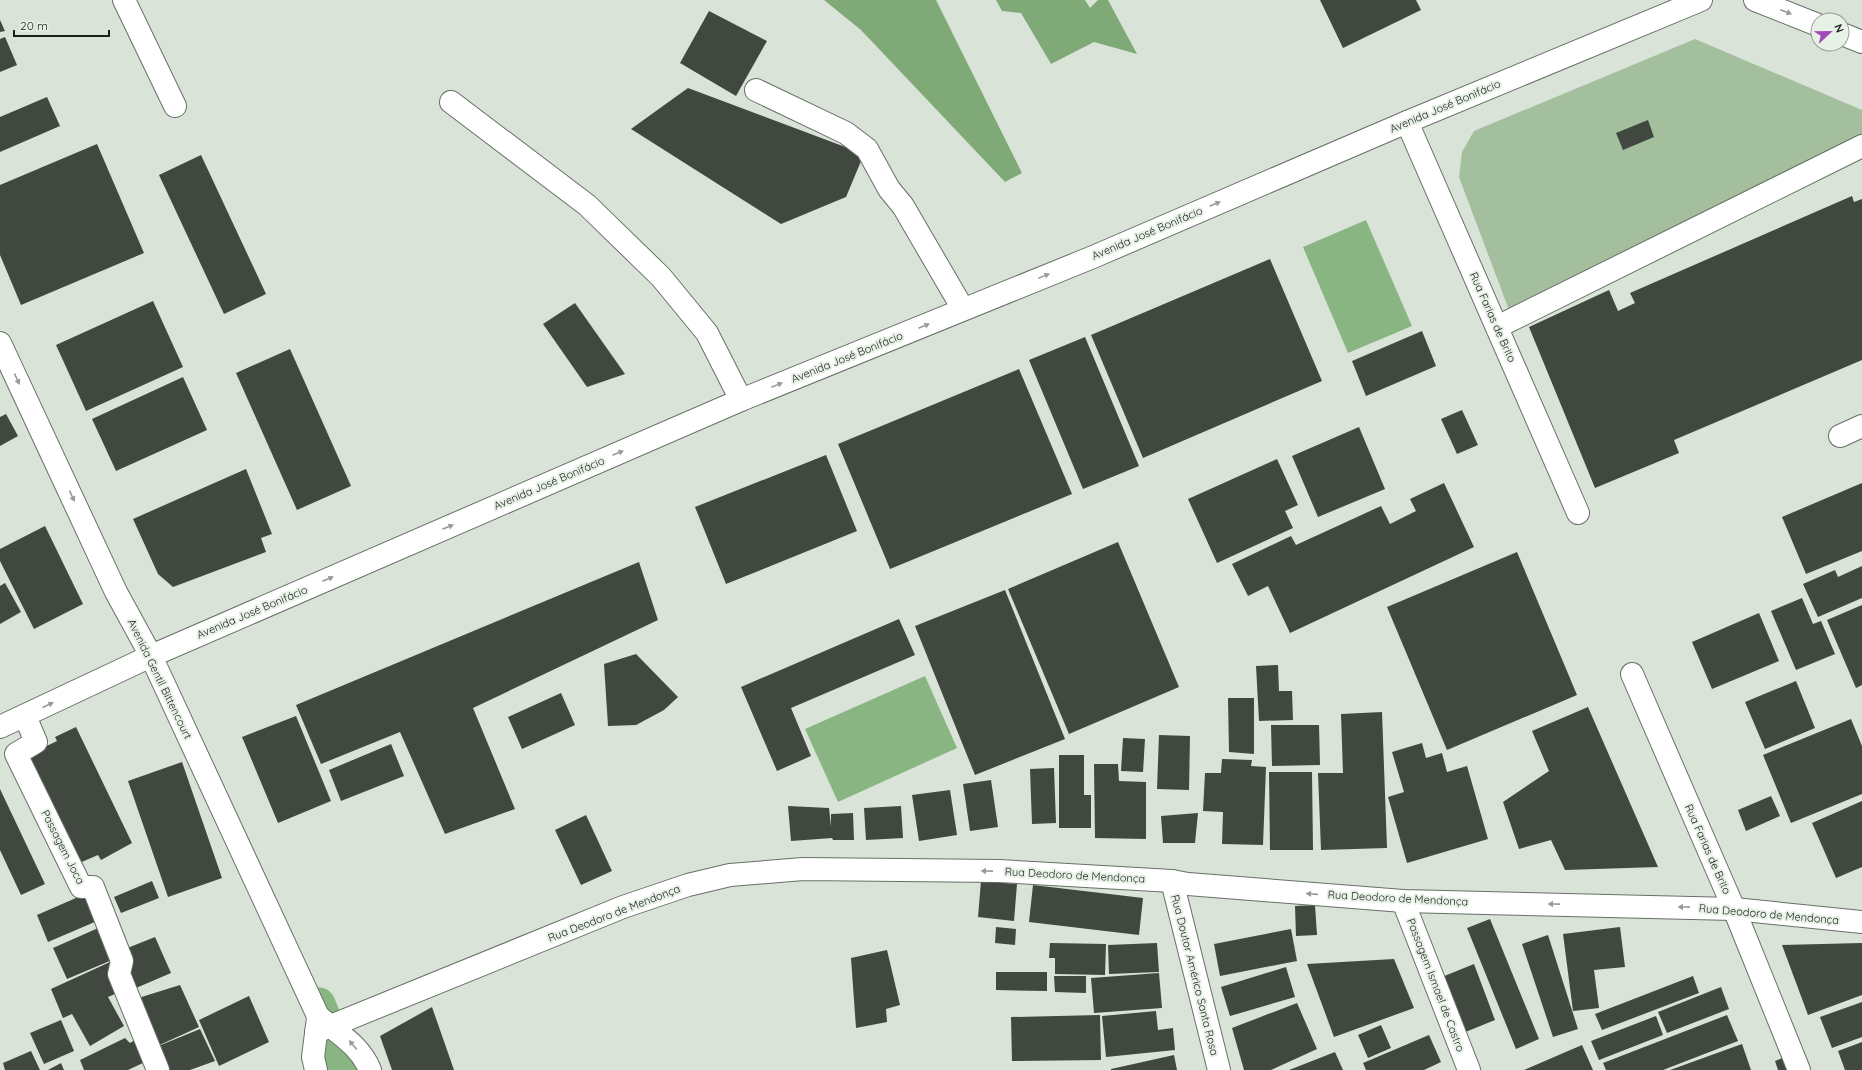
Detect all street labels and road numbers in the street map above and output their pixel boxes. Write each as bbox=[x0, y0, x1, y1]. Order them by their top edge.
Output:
street label: Avenida José Bonifácio bbox=[1388, 76, 1503, 136]
street label: Avenida José Bonifácio bbox=[1090, 203, 1205, 263]
street label: Rua Farias de Brito bbox=[1467, 270, 1519, 365]
street label: Avenida José Bonifácio bbox=[789, 328, 905, 386]
street label: Avenida José Bonifácio bbox=[492, 453, 607, 513]
street label: Avenida José Bonifácio bbox=[195, 582, 310, 642]
street label: Avenida Gentil Bittencourt bbox=[125, 617, 195, 742]
street label: Rua Farias de Brito bbox=[1682, 802, 1734, 897]
street label: Passagem Joca bbox=[38, 808, 88, 886]
street label: Rua Deodoro de Mendonça bbox=[1004, 864, 1146, 886]
street label: Rua Deodoro de Mendonça bbox=[546, 881, 682, 945]
street label: Rua Deodoro de Mendonça bbox=[1327, 887, 1469, 909]
street label: Rua Doutor Américo Santa Rosa bbox=[1168, 893, 1222, 1057]
street label: Rua Deodoro de Mendonça bbox=[1698, 901, 1840, 927]
street label: Passagem Ismael de Castro bbox=[1404, 916, 1468, 1054]

